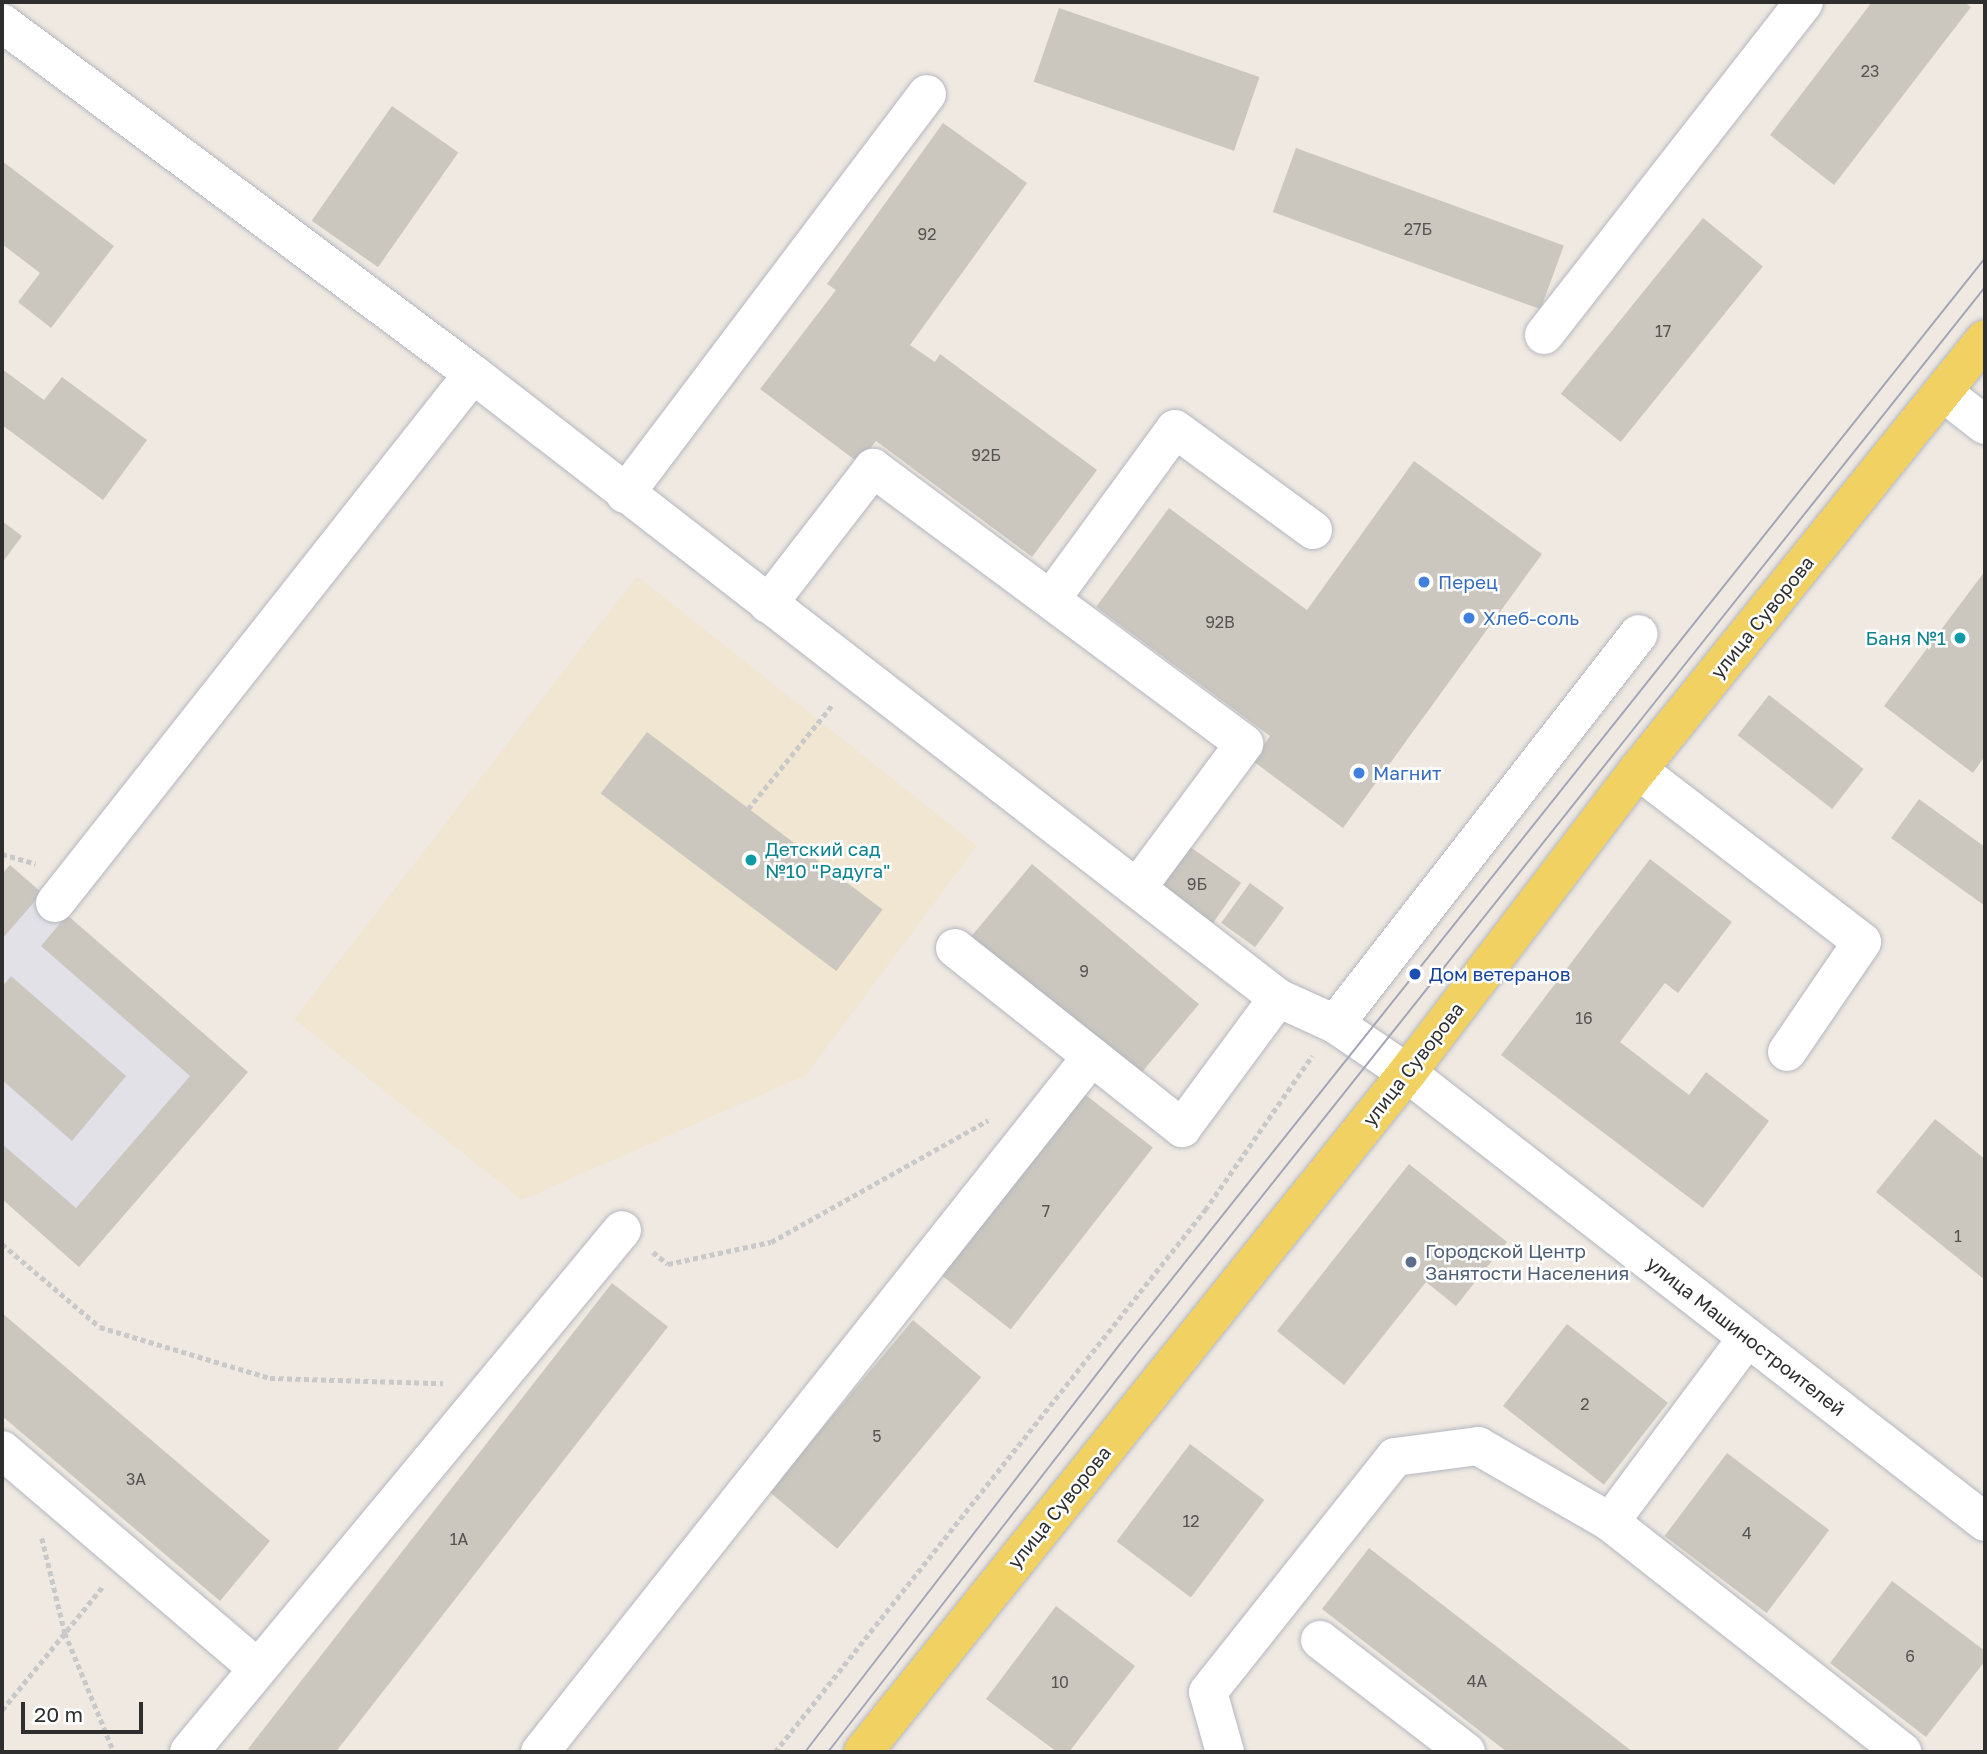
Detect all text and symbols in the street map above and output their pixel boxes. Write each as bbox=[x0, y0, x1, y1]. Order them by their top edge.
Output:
house number: 23 bbox=[1861, 61, 1879, 81]
house number: 27Б bbox=[1404, 219, 1432, 239]
house number: 92 bbox=[918, 224, 936, 244]
house number: 17 bbox=[1655, 321, 1671, 341]
house number: 92Б bbox=[971, 445, 1001, 465]
street label: улица Суворова bbox=[1706, 551, 1818, 683]
place label: Перец bbox=[1438, 571, 1498, 593]
marker: Перец bbox=[1416, 574, 1432, 590]
place label: Хлеб-соль bbox=[1483, 607, 1579, 629]
marker: Хлеб-соль bbox=[1461, 610, 1477, 626]
house number: 92В bbox=[1205, 612, 1235, 632]
place label: Баня №1 bbox=[1865, 627, 1946, 649]
marker: Баня №1 bbox=[1952, 630, 1968, 646]
place label: Магнит bbox=[1373, 762, 1441, 784]
marker: Магнит bbox=[1351, 765, 1367, 781]
place label: Детский сад №10 "Радуга" bbox=[765, 838, 890, 882]
marker: Детский сад №10 "Радуга" bbox=[743, 852, 759, 868]
house number: 9Б bbox=[1187, 874, 1207, 894]
house number: 9 bbox=[1079, 961, 1089, 981]
place label: Дом ветеранов bbox=[1429, 963, 1570, 985]
marker: Дом ветеранов bbox=[1407, 966, 1423, 982]
street label: улица Суворова bbox=[1358, 998, 1468, 1130]
house number: 16 bbox=[1575, 1008, 1593, 1028]
house number: 7 bbox=[1042, 1201, 1050, 1221]
house number: 1 bbox=[1954, 1226, 1962, 1246]
place label: Городской Центр Занятости Населения bbox=[1425, 1240, 1629, 1284]
street label: улица Машиностроителей bbox=[1642, 1251, 1850, 1421]
marker: Городской Центр Занятости Населения bbox=[1403, 1254, 1419, 1270]
house number: 2 bbox=[1580, 1394, 1590, 1414]
house number: 5 bbox=[872, 1426, 882, 1446]
street label: улица Суворова bbox=[1003, 1441, 1115, 1573]
house number: 3А bbox=[126, 1469, 146, 1489]
house number: 12 bbox=[1182, 1511, 1200, 1531]
house number: 4 bbox=[1742, 1523, 1752, 1543]
house number: 1А bbox=[450, 1529, 468, 1549]
house number: 6 bbox=[1905, 1646, 1915, 1666]
house number: 4А bbox=[1467, 1671, 1487, 1691]
house number: 10 bbox=[1051, 1672, 1069, 1692]
scale bar bbox=[24, 1688, 147, 1732]
text: 20 m bbox=[34, 1701, 83, 1727]

